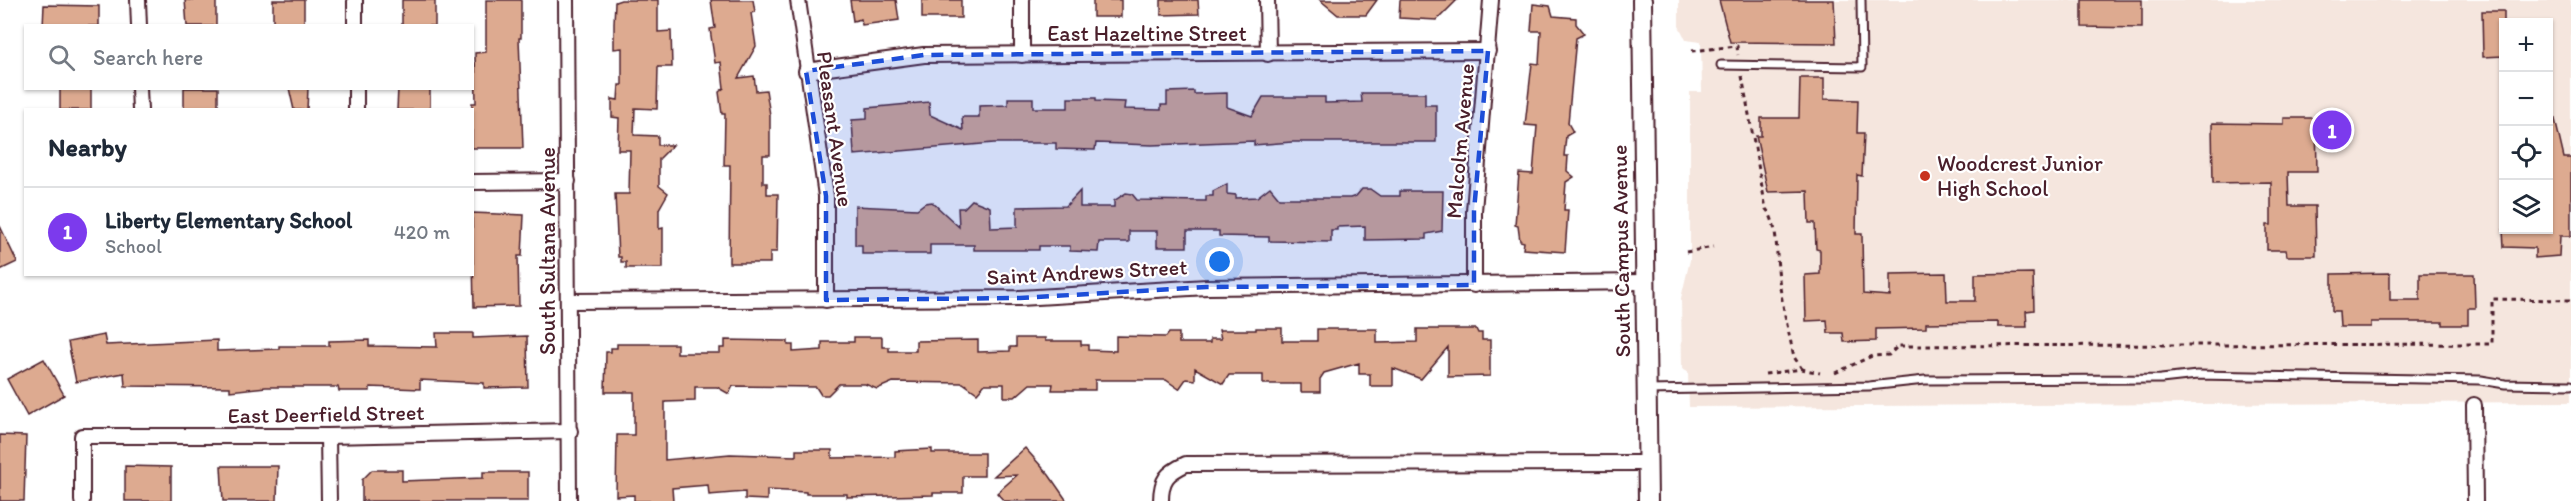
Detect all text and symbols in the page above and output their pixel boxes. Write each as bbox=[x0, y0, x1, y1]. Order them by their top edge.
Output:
map controls bbox=[2499, 18, 2553, 234]
button: + bbox=[2499, 18, 2553, 72]
street label: East Hazeltine Street bbox=[1047, 20, 1247, 47]
search box bbox=[24, 24, 474, 90]
icon: search bbox=[45, 41, 78, 74]
text: Search here bbox=[93, 44, 203, 71]
street label: Pleasant Avenue bbox=[811, 49, 859, 209]
street label: Malcolm Avenue bbox=[1440, 62, 1480, 220]
button: − bbox=[2499, 72, 2553, 126]
pin: 1 bbox=[2312, 108, 2352, 152]
button: locate bbox=[2499, 126, 2553, 180]
text: Nearby bbox=[48, 131, 127, 163]
street label: South Campus Avenue bbox=[1606, 144, 1636, 358]
street label: South Sultana Avenue bbox=[534, 147, 561, 355]
place label: Woodcrest Junior High School bbox=[1937, 150, 2103, 202]
marker: Woodcrest Junior High School bbox=[1918, 169, 1932, 183]
button: layers bbox=[2499, 180, 2553, 234]
text: Liberty Elementary School bbox=[105, 207, 352, 234]
text: 1 bbox=[63, 220, 72, 244]
text: 420 m bbox=[394, 220, 450, 244]
text: School bbox=[105, 234, 162, 258]
your location bbox=[1205, 247, 1234, 276]
street label: Saint Andrews Street bbox=[986, 253, 1188, 291]
street label: East Deerfield Street bbox=[227, 399, 425, 429]

